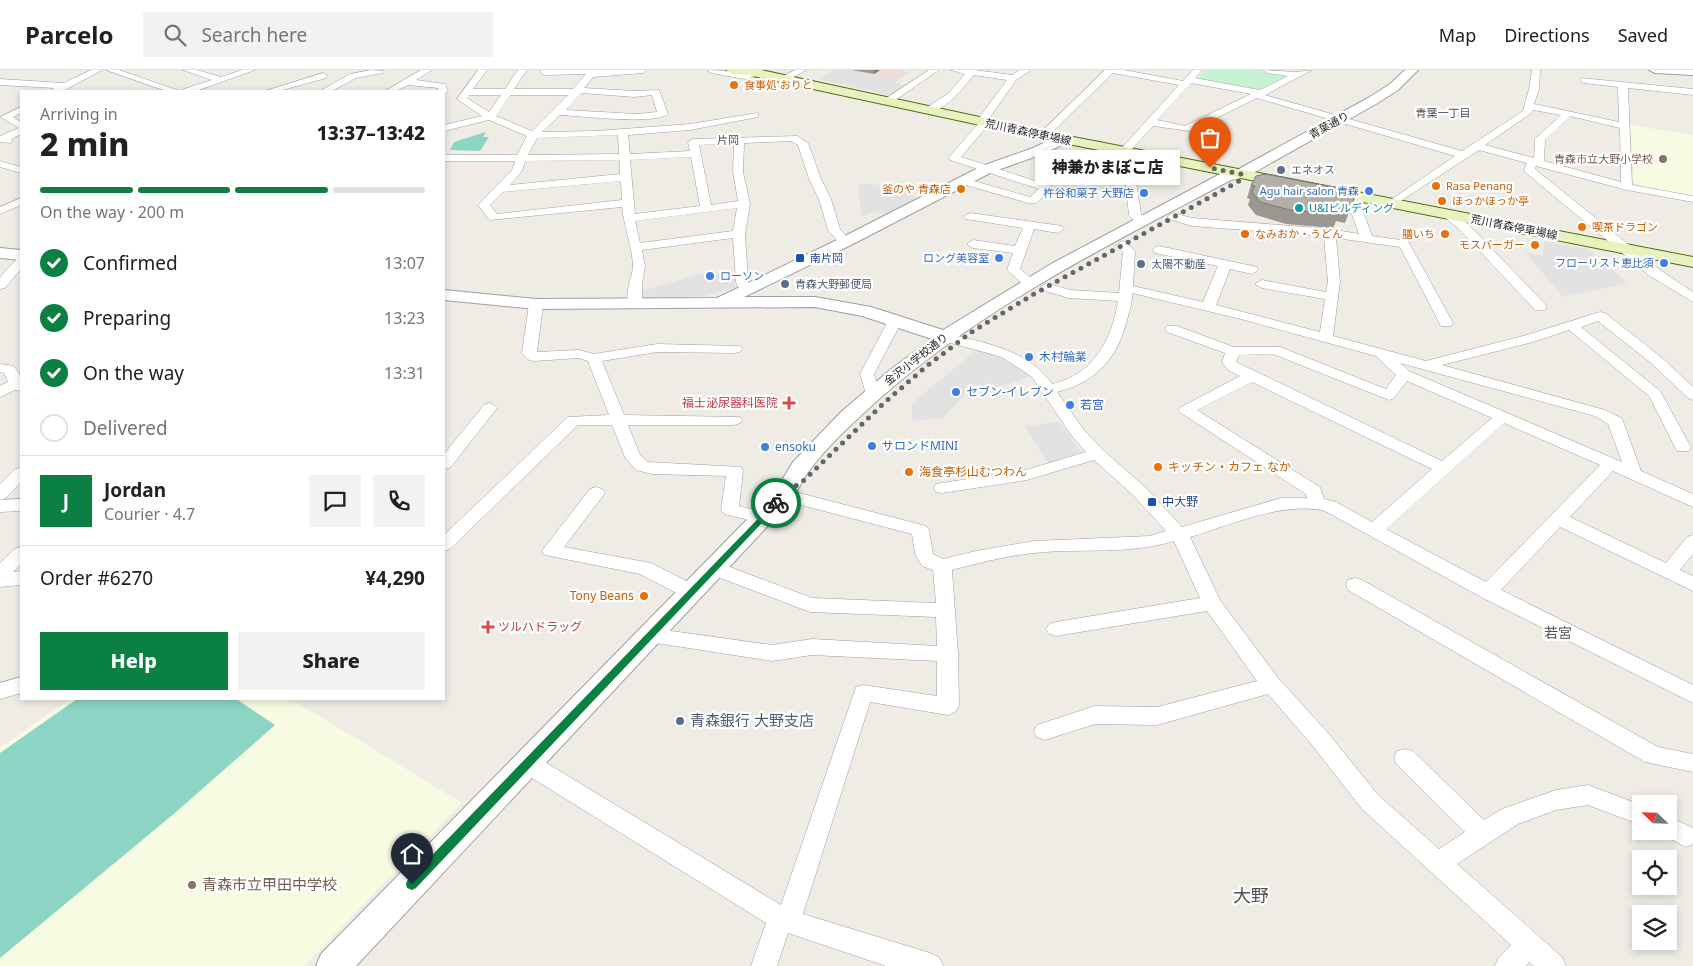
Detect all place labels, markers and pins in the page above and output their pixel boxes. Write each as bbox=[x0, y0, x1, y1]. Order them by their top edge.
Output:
place label: 食事処 おりと bbox=[744, 77, 813, 92]
marker: 食事処 おりと bbox=[728, 79, 740, 91]
pin bbox=[1189, 117, 1231, 168]
callout: 神兼かまぼこ店 bbox=[1035, 150, 1180, 186]
place label: 青森市立大野小学校 bbox=[1554, 151, 1653, 166]
marker: 青森市立大野小学校 bbox=[1657, 153, 1669, 165]
place label: エネオス bbox=[1291, 162, 1335, 177]
marker: エネオス bbox=[1275, 164, 1287, 176]
place label: Rasa Penang bbox=[1446, 178, 1513, 193]
marker: Rasa Penang bbox=[1430, 180, 1442, 192]
place label: 釜のや 青森店 bbox=[882, 181, 951, 196]
marker: 釜のや 青森店 bbox=[955, 183, 967, 195]
place label: Agu hair salon 青森 bbox=[1260, 183, 1359, 198]
place label: 杵谷和菓子 大野店 bbox=[1043, 185, 1134, 200]
marker: Agu hair salon 青森 bbox=[1363, 185, 1375, 197]
marker: 杵谷和菓子 大野店 bbox=[1138, 187, 1150, 199]
place label: ほっかほっか亭 bbox=[1452, 193, 1529, 208]
marker: ほっかほっか亭 bbox=[1436, 195, 1448, 207]
place label: U&Iビルディング bbox=[1309, 200, 1394, 215]
marker: U&Iビルディング bbox=[1293, 202, 1305, 214]
place label: 喫茶ドラゴン bbox=[1592, 219, 1658, 234]
marker: 喫茶ドラゴン bbox=[1576, 221, 1588, 233]
place label: なみおか・うどん bbox=[1255, 226, 1343, 241]
place label: 膳いち bbox=[1402, 226, 1435, 241]
marker: なみおか・うどん bbox=[1239, 228, 1251, 240]
marker: 膳いち bbox=[1439, 228, 1451, 240]
place label: モスバーガー bbox=[1459, 237, 1525, 252]
marker: モスバーガー bbox=[1529, 239, 1541, 251]
place label: 南片岡 bbox=[810, 250, 843, 265]
place label: ロング美容室 bbox=[923, 250, 989, 265]
marker: 南片岡 bbox=[794, 252, 806, 264]
marker: ロング美容室 bbox=[993, 252, 1005, 264]
place label: フローリスト恵比須 bbox=[1555, 255, 1654, 270]
place label: 太陽不動産 bbox=[1151, 256, 1206, 271]
marker: フローリスト恵比須 bbox=[1658, 257, 1670, 269]
marker: 太陽不動産 bbox=[1135, 258, 1147, 270]
place label: ローソン bbox=[720, 268, 764, 283]
marker: ローソン bbox=[704, 270, 716, 282]
place label: 青森大野郵便局 bbox=[795, 276, 872, 291]
marker: 青森大野郵便局 bbox=[779, 278, 791, 290]
place label: 木村輪業 bbox=[1039, 348, 1087, 365]
marker: 木村輪業 bbox=[1023, 351, 1035, 363]
place label: セブン-イレブン bbox=[966, 383, 1054, 400]
marker: セブン-イレブン bbox=[950, 386, 962, 398]
place label: 福士泌尿器科医院 bbox=[682, 394, 778, 411]
marker: 福士泌尿器科医院 bbox=[782, 396, 796, 410]
place label: 若宮 bbox=[1080, 396, 1104, 413]
marker: 若宮 bbox=[1064, 399, 1076, 411]
place label: サロンドMINI bbox=[882, 437, 958, 454]
place label: ensoku bbox=[775, 438, 816, 455]
marker: サロンドMINI bbox=[866, 440, 878, 452]
marker: ensoku bbox=[759, 441, 771, 453]
place label: キッチン・カフェ なか bbox=[1168, 458, 1291, 475]
marker: キッチン・カフェ なか bbox=[1152, 461, 1164, 473]
place label: 海食亭杉山むつわん bbox=[919, 463, 1027, 480]
marker: 海食亭杉山むつわん bbox=[903, 466, 915, 478]
place label: 中大野 bbox=[1162, 493, 1198, 510]
marker: 中大野 bbox=[1146, 496, 1158, 508]
place label: Tony Beans bbox=[570, 587, 634, 604]
marker: Tony Beans bbox=[638, 590, 650, 602]
place label: ツルハドラッグ bbox=[498, 618, 582, 635]
marker: ツルハドラッグ bbox=[482, 621, 494, 633]
place label: 青森銀行 大野支店 bbox=[690, 710, 814, 730]
marker: 青森銀行 大野支店 bbox=[674, 715, 686, 727]
pin bbox=[391, 833, 433, 884]
place label: 青森市立甲田中学校 bbox=[202, 874, 337, 894]
marker: 青森市立甲田中学校 bbox=[186, 879, 198, 891]

